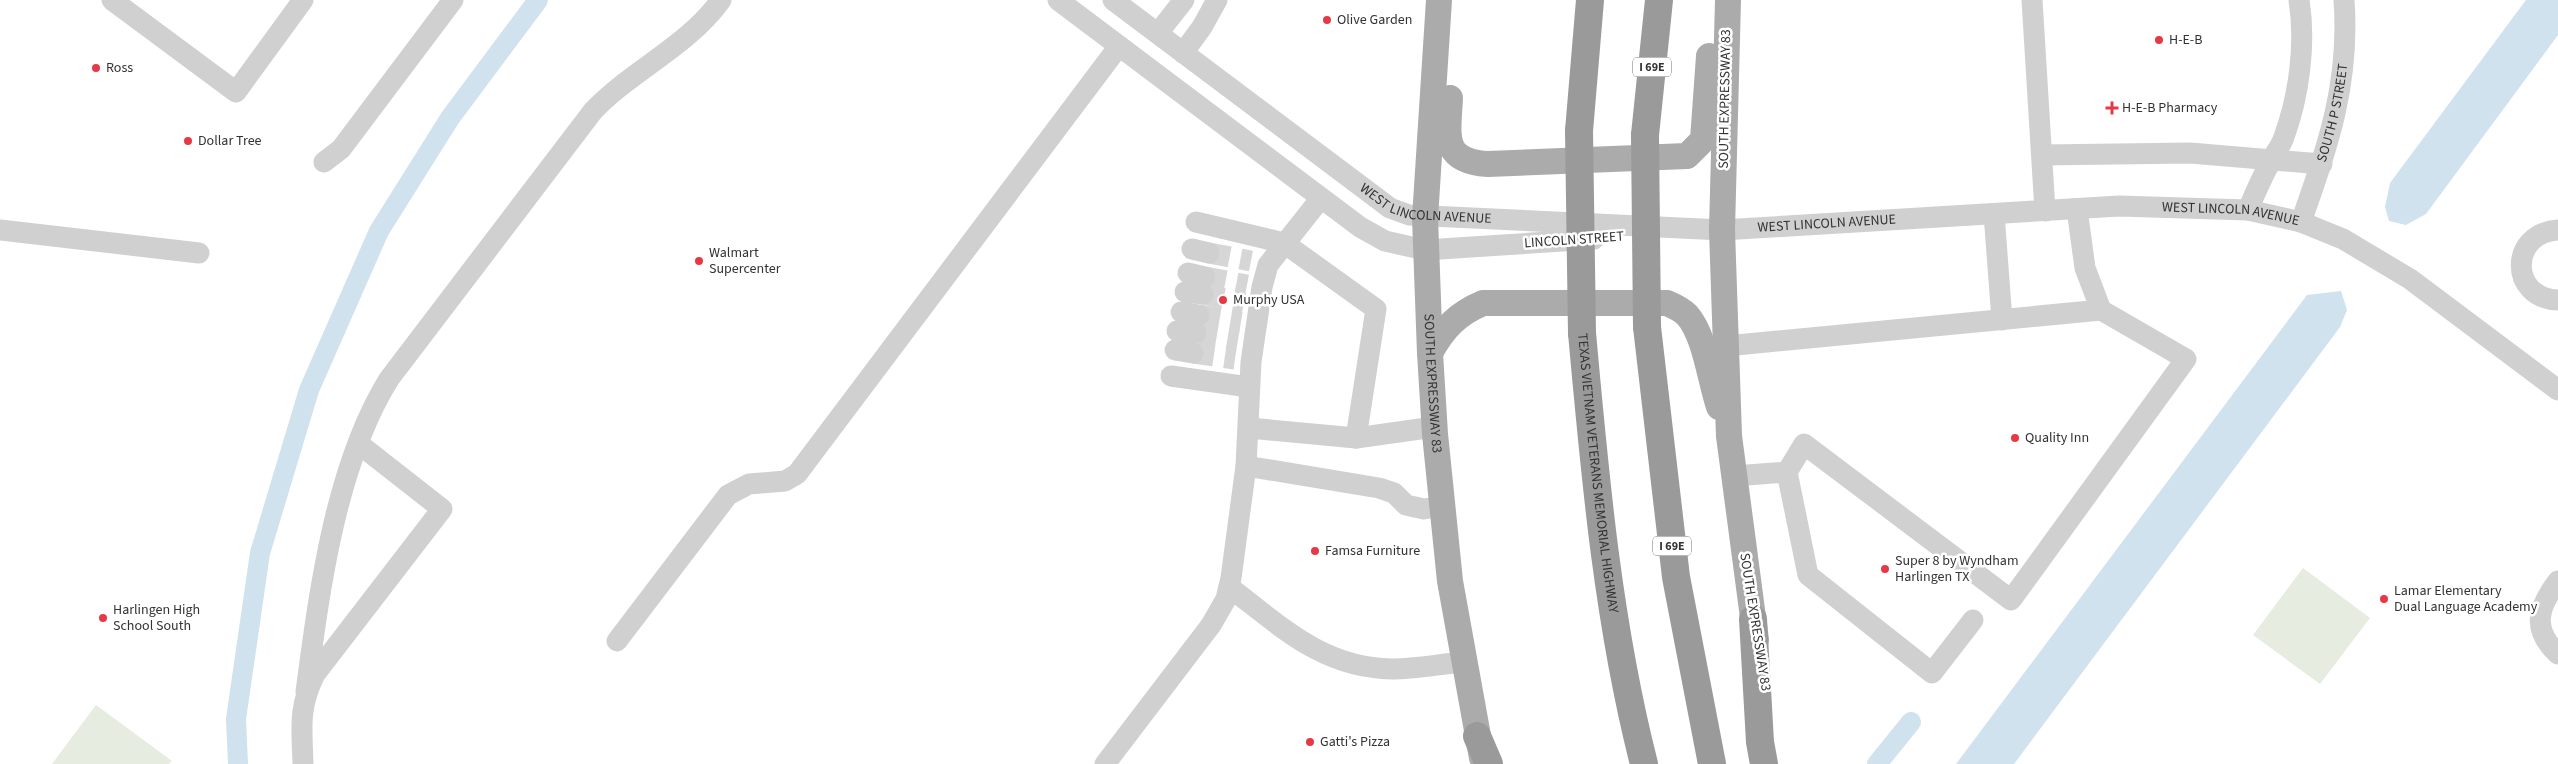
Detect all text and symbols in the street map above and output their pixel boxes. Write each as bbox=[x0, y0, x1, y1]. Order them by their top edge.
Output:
place label: Olive Garden bbox=[1337, 10, 1412, 30]
marker: Olive Garden bbox=[1321, 14, 1333, 26]
street label: SOUTH EXPRESSWAY 83 bbox=[1714, 29, 1736, 169]
place label: H-E-B bbox=[2169, 30, 2202, 50]
marker: H-E-B bbox=[2153, 34, 2165, 46]
place label: Ross bbox=[106, 58, 133, 78]
road number: I 69E bbox=[1633, 58, 1671, 76]
marker: Ross bbox=[90, 62, 102, 74]
street label: SOUTH P STREET bbox=[2312, 62, 2353, 165]
place label: H-E-B Pharmacy bbox=[2122, 98, 2218, 118]
marker: H-E-B Pharmacy bbox=[2106, 102, 2118, 114]
place label: Dollar Tree bbox=[198, 131, 262, 151]
marker: Dollar Tree bbox=[182, 135, 194, 147]
street label: WEST LINCOLN AVENUE bbox=[1355, 179, 1492, 229]
street label: WEST LINCOLN AVENUE bbox=[2162, 197, 2301, 231]
street label: WEST LINCOLN AVENUE bbox=[1757, 210, 1897, 238]
street label: LINCOLN STREET bbox=[1523, 227, 1625, 253]
place label: Walmart Supercenter bbox=[709, 243, 781, 279]
marker: Walmart Supercenter bbox=[693, 255, 705, 267]
place label: Murphy USA bbox=[1233, 290, 1305, 310]
marker: Murphy USA bbox=[1217, 294, 1229, 306]
street label: SOUTH EXPRESSWAY 83 bbox=[1419, 313, 1447, 454]
street label: TEXAS VIETNAM VETERANS MEMORIAL HIGHWAY bbox=[1572, 332, 1623, 615]
place label: Quality Inn bbox=[2025, 428, 2089, 448]
marker: Quality Inn bbox=[2009, 432, 2021, 444]
road number: I 69E bbox=[1653, 536, 1691, 556]
place label: Famsa Furniture bbox=[1325, 541, 1420, 561]
marker: Famsa Furniture bbox=[1309, 545, 1321, 557]
street label: SOUTH EXPRESSWAY 83 bbox=[1734, 551, 1776, 693]
place label: Super 8 by Wyndham Harlingen TX bbox=[1895, 551, 2019, 587]
marker: Super 8 by Wyndham Harlingen TX bbox=[1879, 563, 1891, 575]
place label: Lamar Elementary Dual Language Academy bbox=[2394, 581, 2538, 617]
marker: Lamar Elementary Dual Language Academy bbox=[2378, 593, 2390, 605]
place label: Harlingen High School South bbox=[113, 600, 200, 636]
marker: Harlingen High School South bbox=[97, 612, 109, 624]
place label: Gatti's Pizza bbox=[1320, 732, 1390, 752]
marker: Gatti's Pizza bbox=[1304, 736, 1316, 748]

